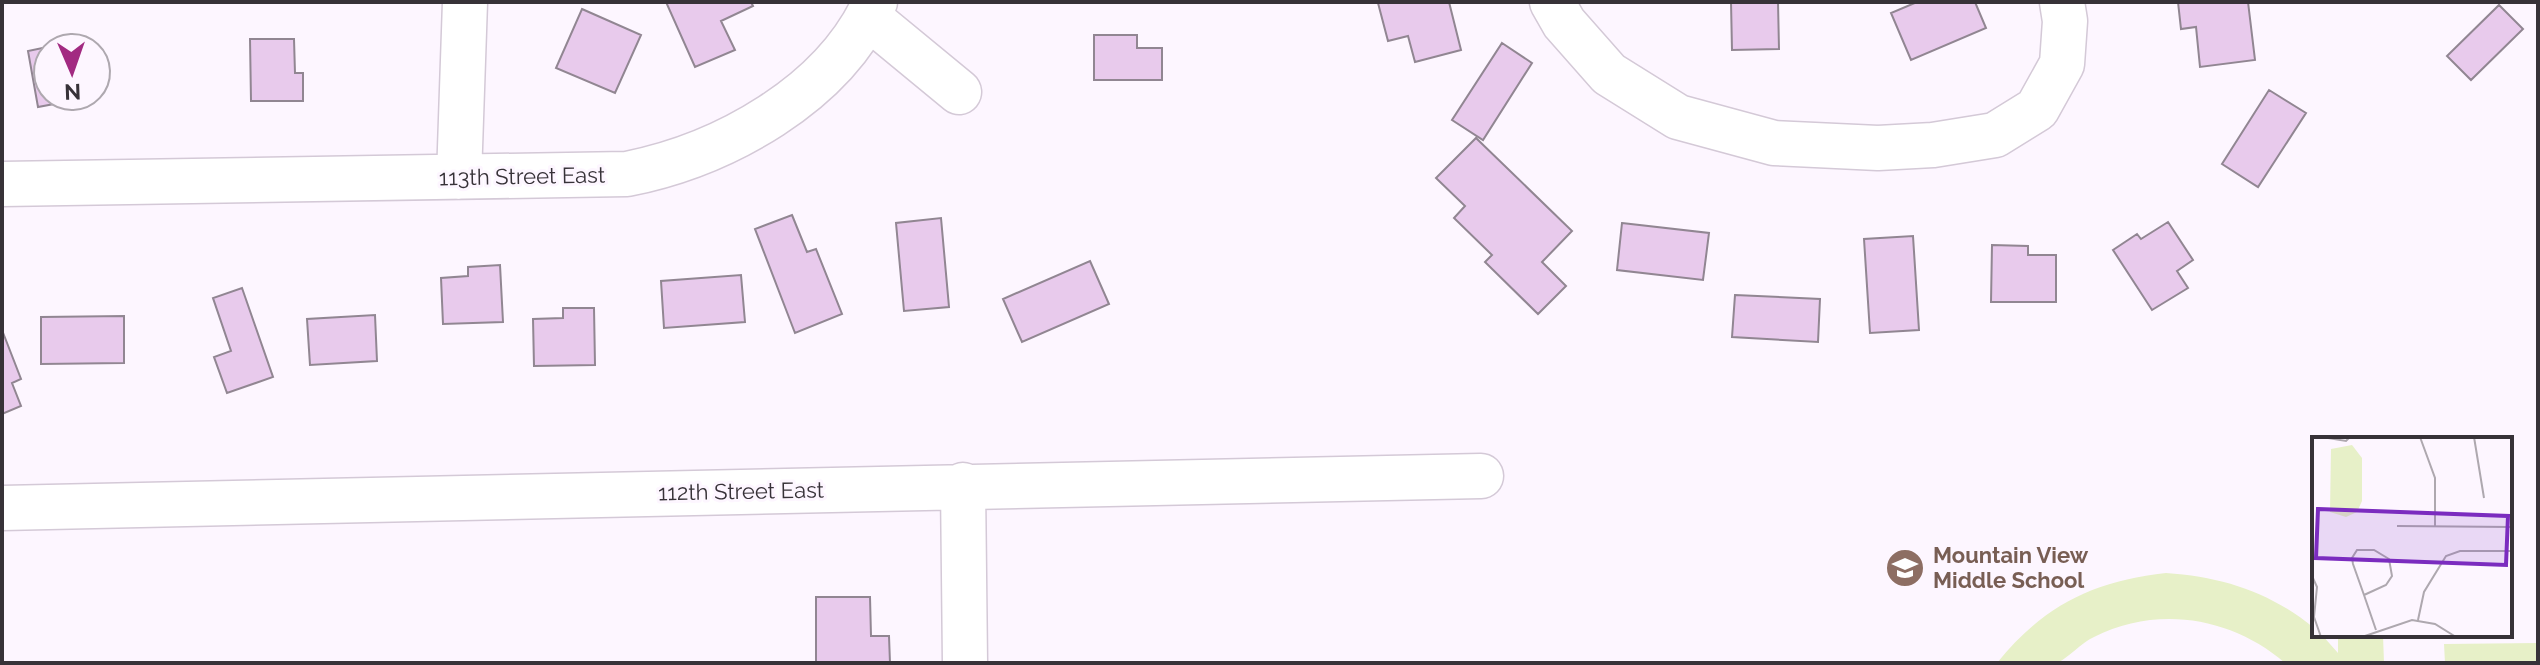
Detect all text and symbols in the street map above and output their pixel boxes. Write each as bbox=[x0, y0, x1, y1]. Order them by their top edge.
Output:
north arrow bbox=[32, 32, 112, 112]
text: N bbox=[64, 79, 82, 105]
street label: 113th Street East bbox=[439, 162, 606, 190]
inset map bbox=[2312, 437, 2512, 637]
street label: 112th Street East bbox=[658, 477, 825, 505]
place label: Mountain View Middle School bbox=[1933, 542, 2089, 593]
school or university icon: Mountain View Middle School bbox=[1884, 547, 1926, 589]

